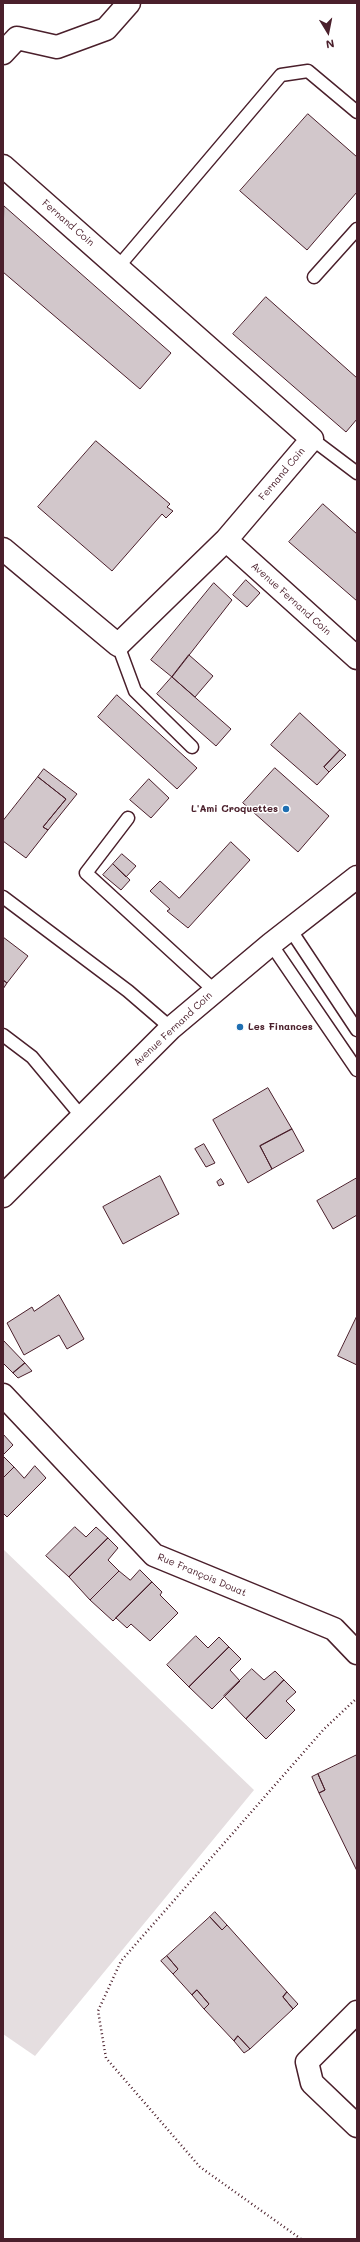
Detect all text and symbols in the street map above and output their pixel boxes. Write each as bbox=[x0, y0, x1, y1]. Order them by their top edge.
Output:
north arrow bbox=[308, 12, 348, 52]
text: N bbox=[325, 36, 336, 52]
street label: Fernand Coin bbox=[39, 197, 97, 249]
street label: Fernand Coin bbox=[256, 445, 308, 503]
street label: Avenue Fernand Coin bbox=[249, 560, 333, 638]
place label: L'Ami Croquettes bbox=[191, 803, 278, 815]
marker: L'Ami Croquettes bbox=[281, 804, 291, 814]
street label: Avenue Fernand Coin bbox=[131, 989, 215, 1069]
place label: Les Finances bbox=[248, 1021, 313, 1033]
marker: Les Finances bbox=[235, 1022, 245, 1032]
street label: Rue François Douat bbox=[156, 1551, 248, 1599]

